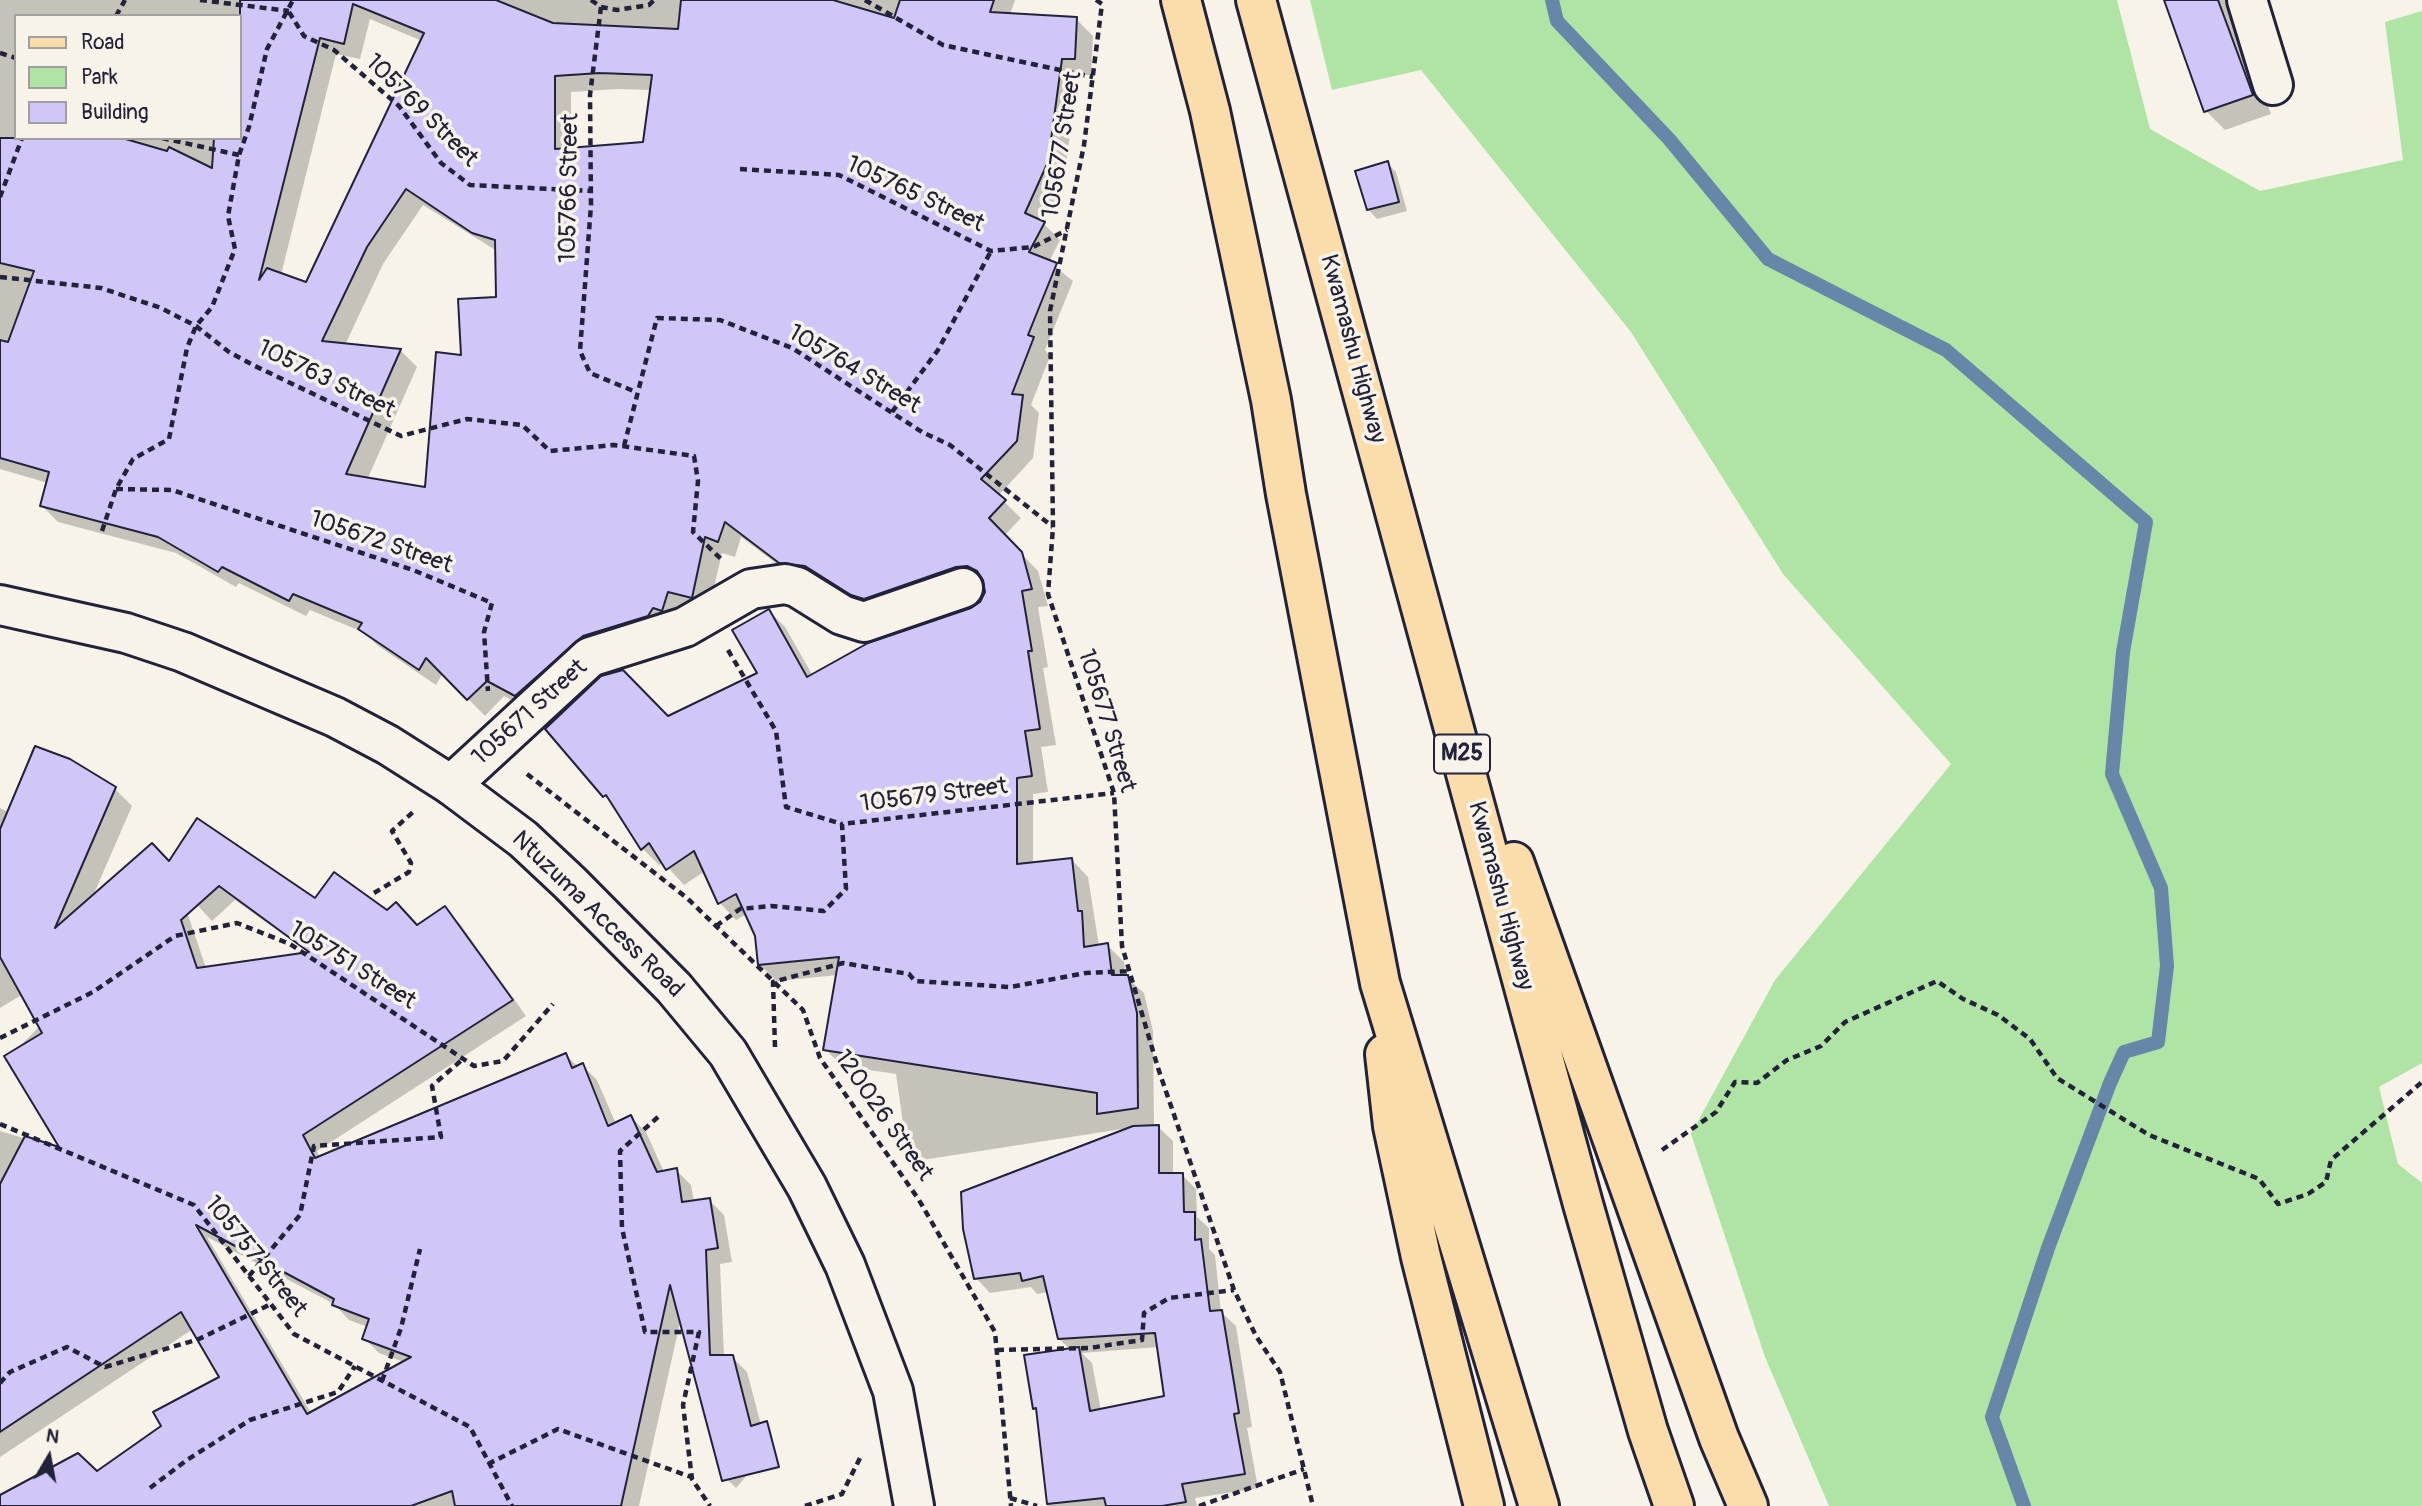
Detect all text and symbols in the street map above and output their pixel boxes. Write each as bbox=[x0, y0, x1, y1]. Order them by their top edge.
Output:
legend bbox=[14, 14, 242, 140]
text: Road bbox=[81, 29, 125, 56]
street label: 105769 Street bbox=[358, 48, 484, 174]
text: Park bbox=[81, 64, 118, 91]
street label: 105677 Street bbox=[1037, 70, 1089, 220]
text: Building bbox=[81, 99, 148, 126]
street label: 105766 Street bbox=[554, 113, 586, 263]
street label: 105765 Street bbox=[842, 151, 988, 239]
street label: Kwamashu Highway bbox=[1313, 251, 1391, 447]
street label: 105764 Street bbox=[782, 319, 926, 421]
street label: 105763 Street bbox=[253, 334, 399, 426]
street label: 105672 Street bbox=[306, 505, 456, 581]
street label: 105677 Street bbox=[1071, 646, 1141, 796]
street label: 105671 Street bbox=[467, 654, 593, 772]
road number: M25 bbox=[1434, 734, 1490, 774]
street label: 105679 Street bbox=[859, 773, 1009, 819]
street label: Kwamashu Highway bbox=[1461, 798, 1539, 994]
street label: Ntuzuma Access Road bbox=[505, 826, 689, 1004]
street label: 105751 Street bbox=[283, 916, 421, 1016]
street label: 120026 Street bbox=[827, 1045, 939, 1187]
street label: 105757 Street bbox=[197, 1191, 313, 1323]
north arrow bbox=[14, 1422, 84, 1492]
text: N bbox=[44, 1423, 61, 1449]

